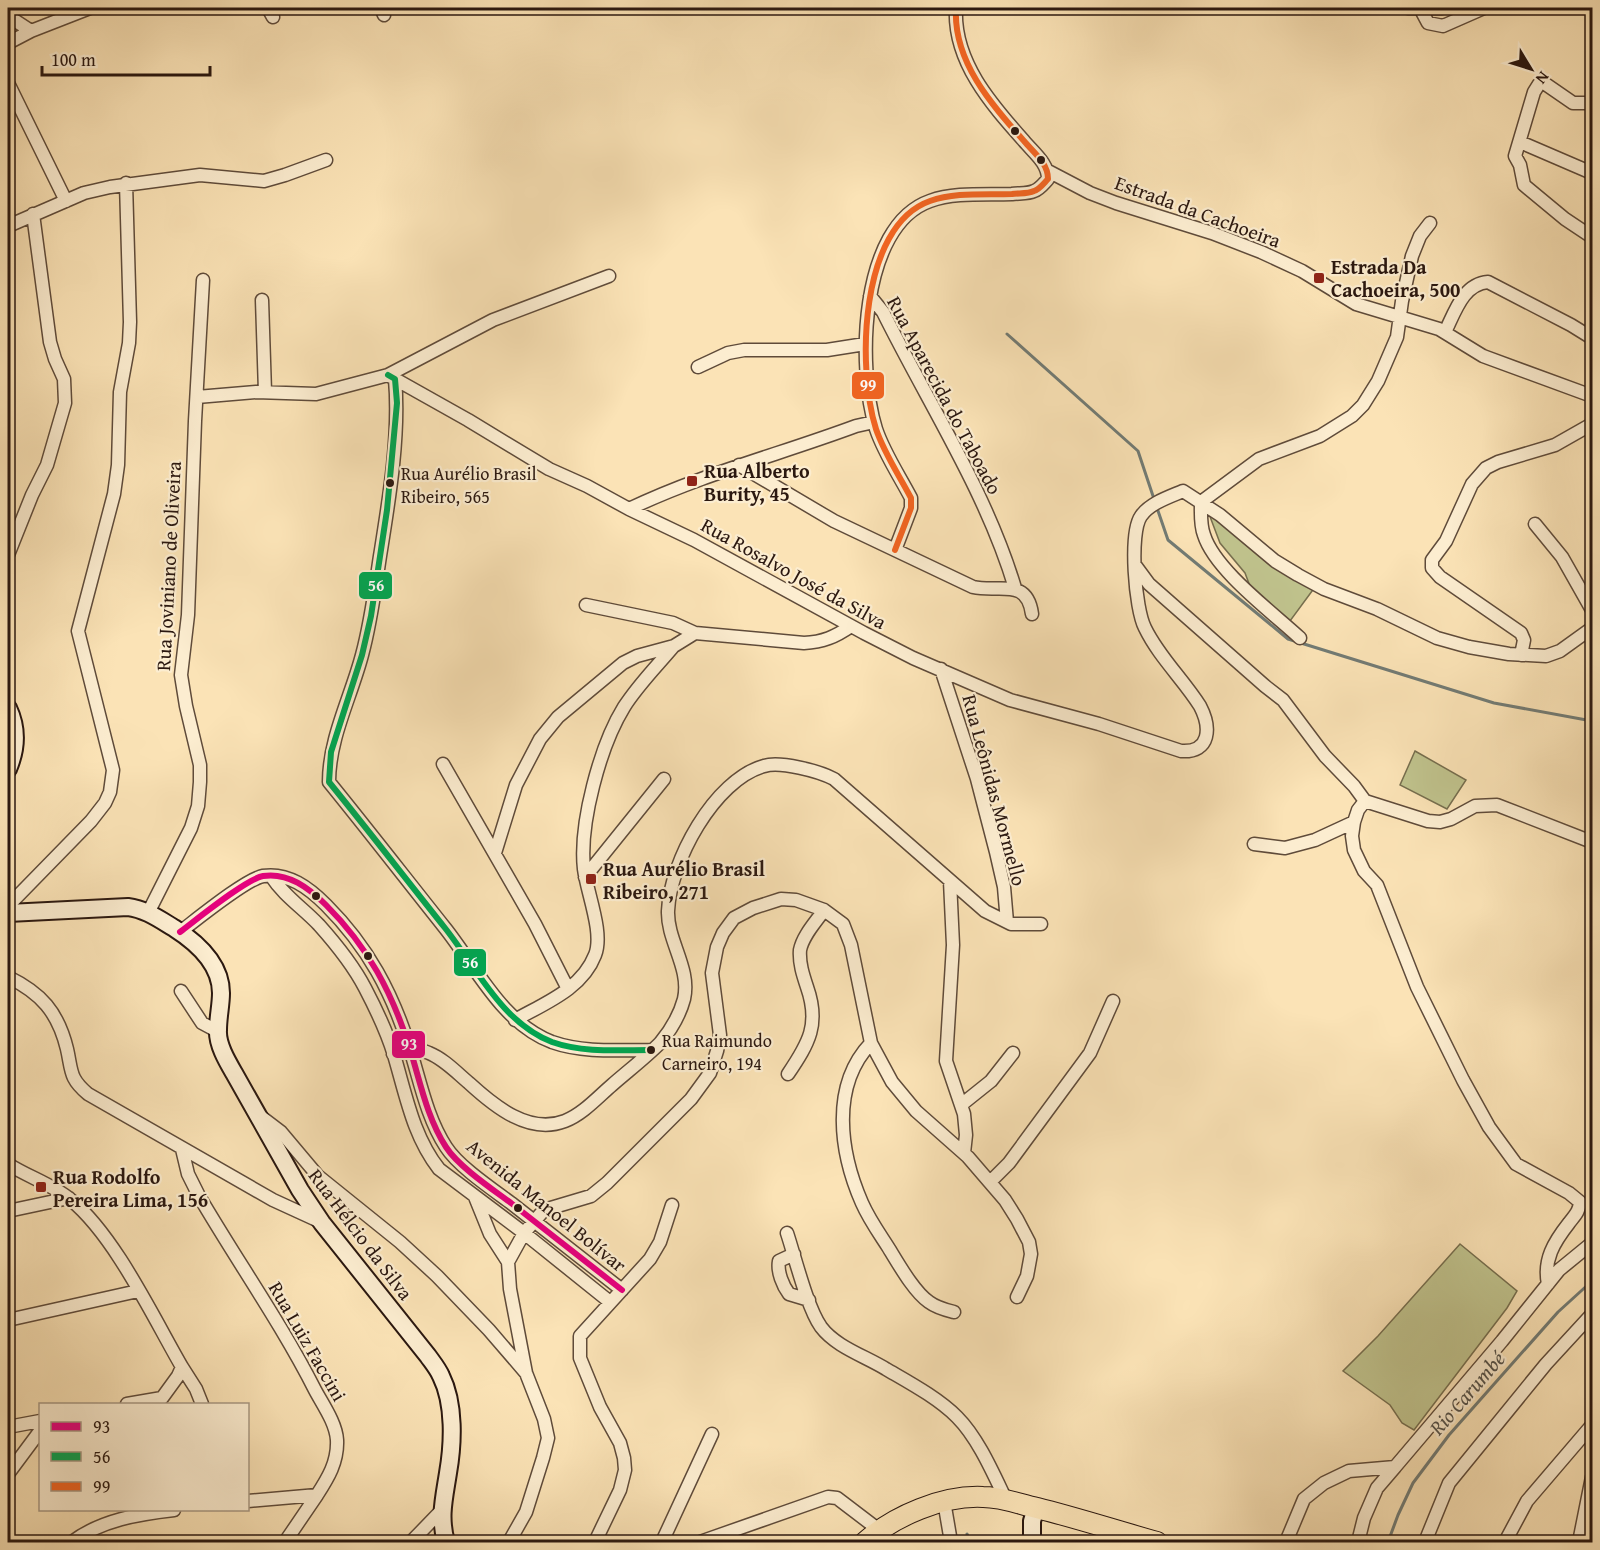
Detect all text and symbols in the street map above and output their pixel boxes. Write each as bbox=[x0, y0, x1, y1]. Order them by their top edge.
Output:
scale bar bbox=[42, 39, 210, 77]
north arrow bbox=[1501, 39, 1561, 99]
text: 100 m bbox=[51, 46, 96, 73]
text: N bbox=[1530, 67, 1556, 90]
unlabelled marker bbox=[1009, 125, 1021, 137]
unlabelled marker bbox=[1035, 154, 1047, 166]
street label: Estrada da Cachoeira bbox=[1111, 168, 1285, 255]
place label: Estrada Da Cachoeira, 500 bbox=[1331, 252, 1460, 304]
marker: Estrada Da Cachoeira, 500 bbox=[1312, 271, 1326, 285]
street label: Rua Aparecida do Taboado bbox=[880, 291, 1010, 499]
line badge: 99 bbox=[851, 371, 885, 400]
text: 99 bbox=[860, 373, 876, 397]
place label: Rua Alberto Burity, 45 bbox=[704, 456, 810, 508]
street label: Rua Joviniano de Oliveira bbox=[148, 460, 188, 672]
place label: Rua Aurélio Brasil Ribeiro, 565 bbox=[401, 460, 537, 510]
marker: Rua Alberto Burity, 45 bbox=[685, 474, 699, 488]
marker: Rua Aurélio Brasil Ribeiro, 565 bbox=[384, 477, 396, 489]
street label: Rua Rosalvo José da Silva bbox=[696, 510, 892, 636]
line badge: 56 bbox=[358, 571, 393, 600]
text: 56 bbox=[368, 573, 384, 597]
street label: Rua Leônidas Mormello bbox=[956, 691, 1034, 889]
place label: Rua Aurélio Brasil Ribeiro, 271 bbox=[603, 854, 765, 906]
marker: Rua Aurélio Brasil Ribeiro, 271 bbox=[584, 872, 598, 886]
unlabelled marker bbox=[310, 890, 322, 902]
line badge: 56 bbox=[453, 948, 487, 977]
unlabelled marker bbox=[362, 950, 374, 962]
text: 56 bbox=[462, 950, 478, 974]
place label: Rua Raimundo Carneiro, 194 bbox=[662, 1027, 772, 1077]
line badge: 93 bbox=[391, 1030, 426, 1059]
text: 93 bbox=[401, 1032, 417, 1056]
marker: Rua Raimundo Carneiro, 194 bbox=[645, 1044, 657, 1056]
street label: Avenida Manoel Bolívar bbox=[461, 1131, 633, 1279]
place label: Rua Rodolfo Pereira Lima, 156 bbox=[53, 1162, 208, 1214]
street label: Rua Hélcio da Silva bbox=[302, 1162, 420, 1306]
marker: Rua Rodolfo Pereira Lima, 156 bbox=[34, 1180, 48, 1194]
unlabelled marker bbox=[512, 1202, 524, 1214]
street label: Rua Luiz Faccini bbox=[262, 1276, 354, 1407]
water label: Rio Carumbé bbox=[1421, 1344, 1513, 1443]
legend bbox=[39, 1403, 249, 1511]
text: 93 bbox=[93, 1413, 110, 1440]
text: 56 bbox=[93, 1443, 110, 1470]
text: 99 bbox=[93, 1473, 110, 1500]

